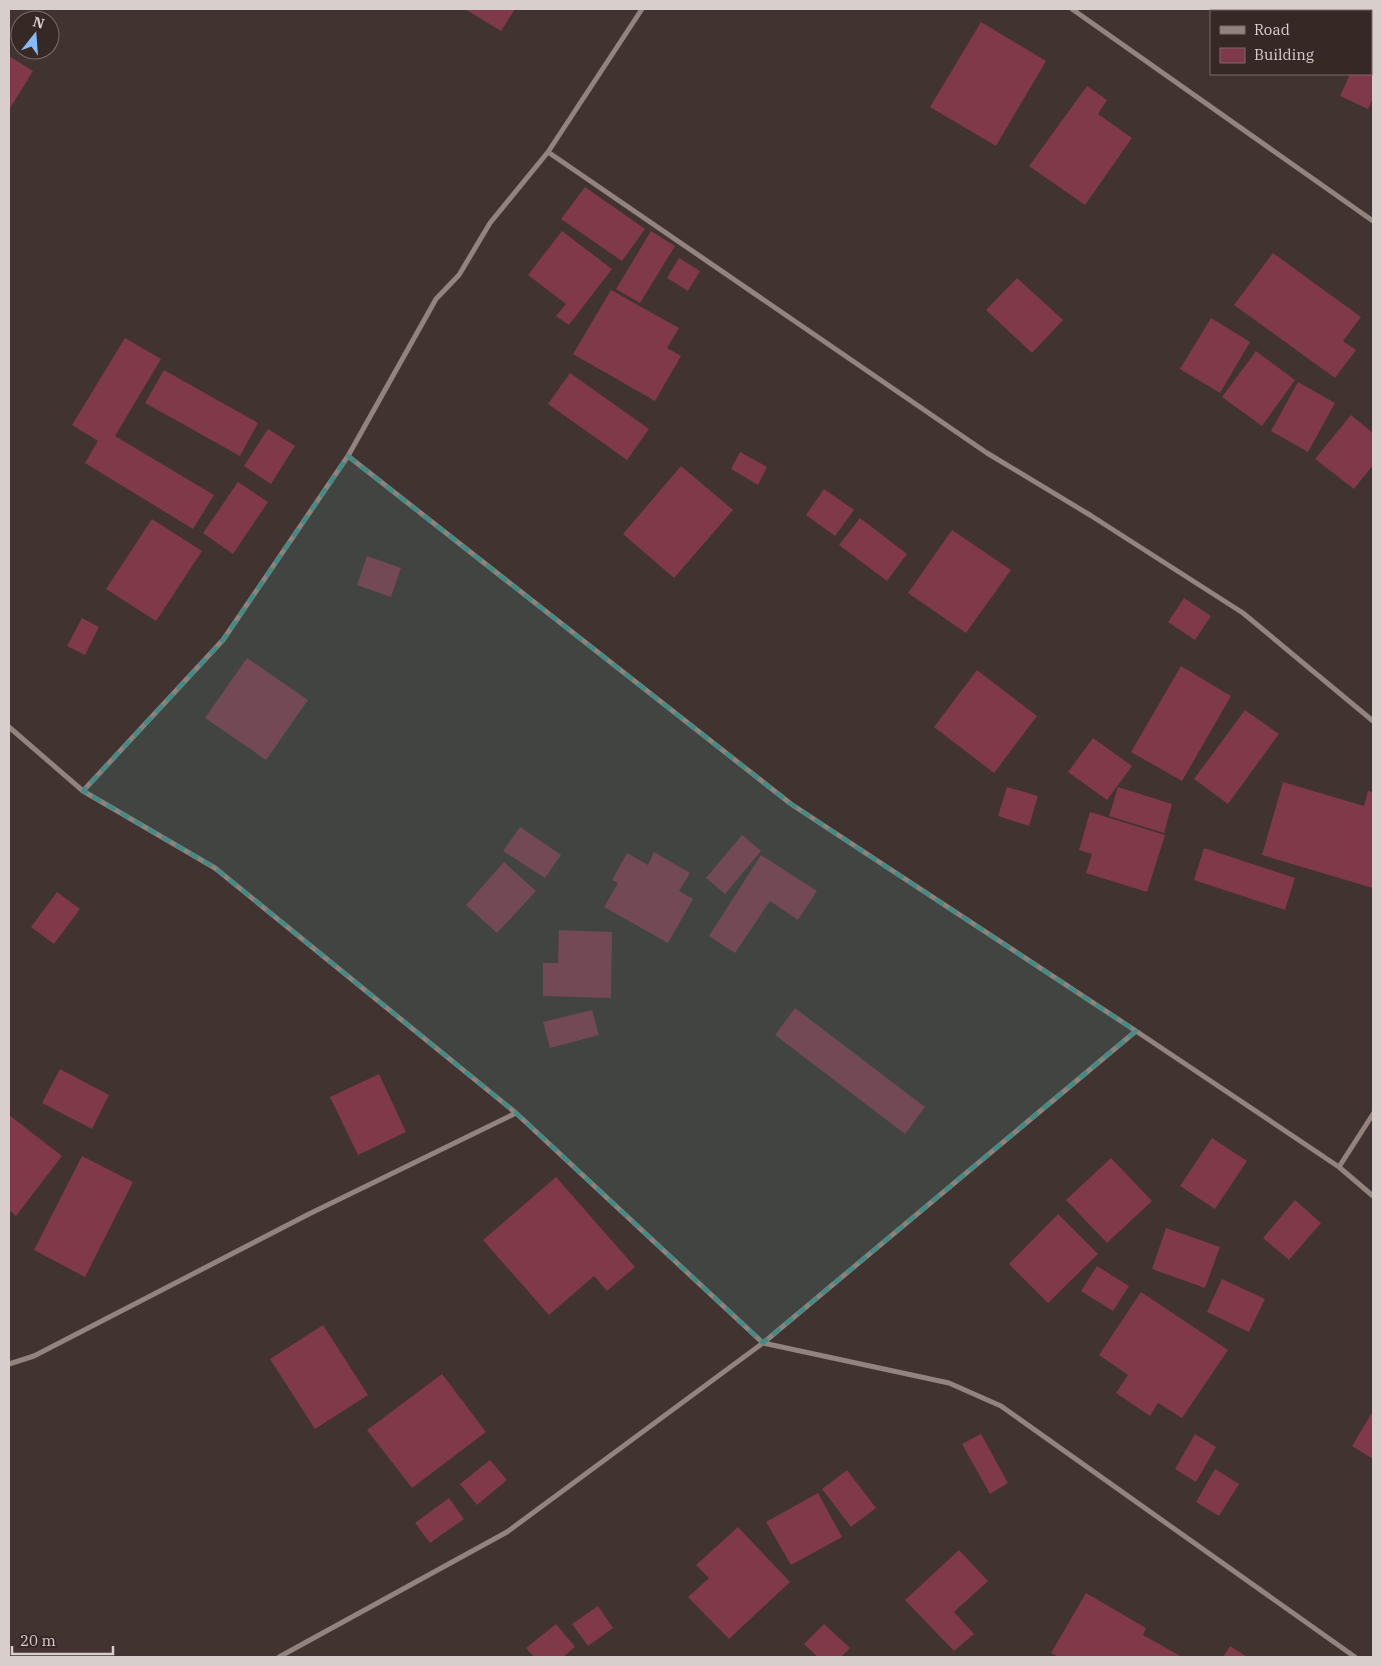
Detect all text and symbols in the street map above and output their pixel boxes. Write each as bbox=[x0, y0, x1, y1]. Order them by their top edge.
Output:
north arrow bbox=[10, 10, 60, 60]
legend bbox=[1210, 10, 1372, 75]
text: N bbox=[31, 12, 47, 33]
text: Road bbox=[1254, 20, 1290, 39]
text: Building bbox=[1254, 45, 1314, 64]
scale bar bbox=[12, 1624, 114, 1656]
text: 20 m bbox=[20, 1631, 56, 1650]

